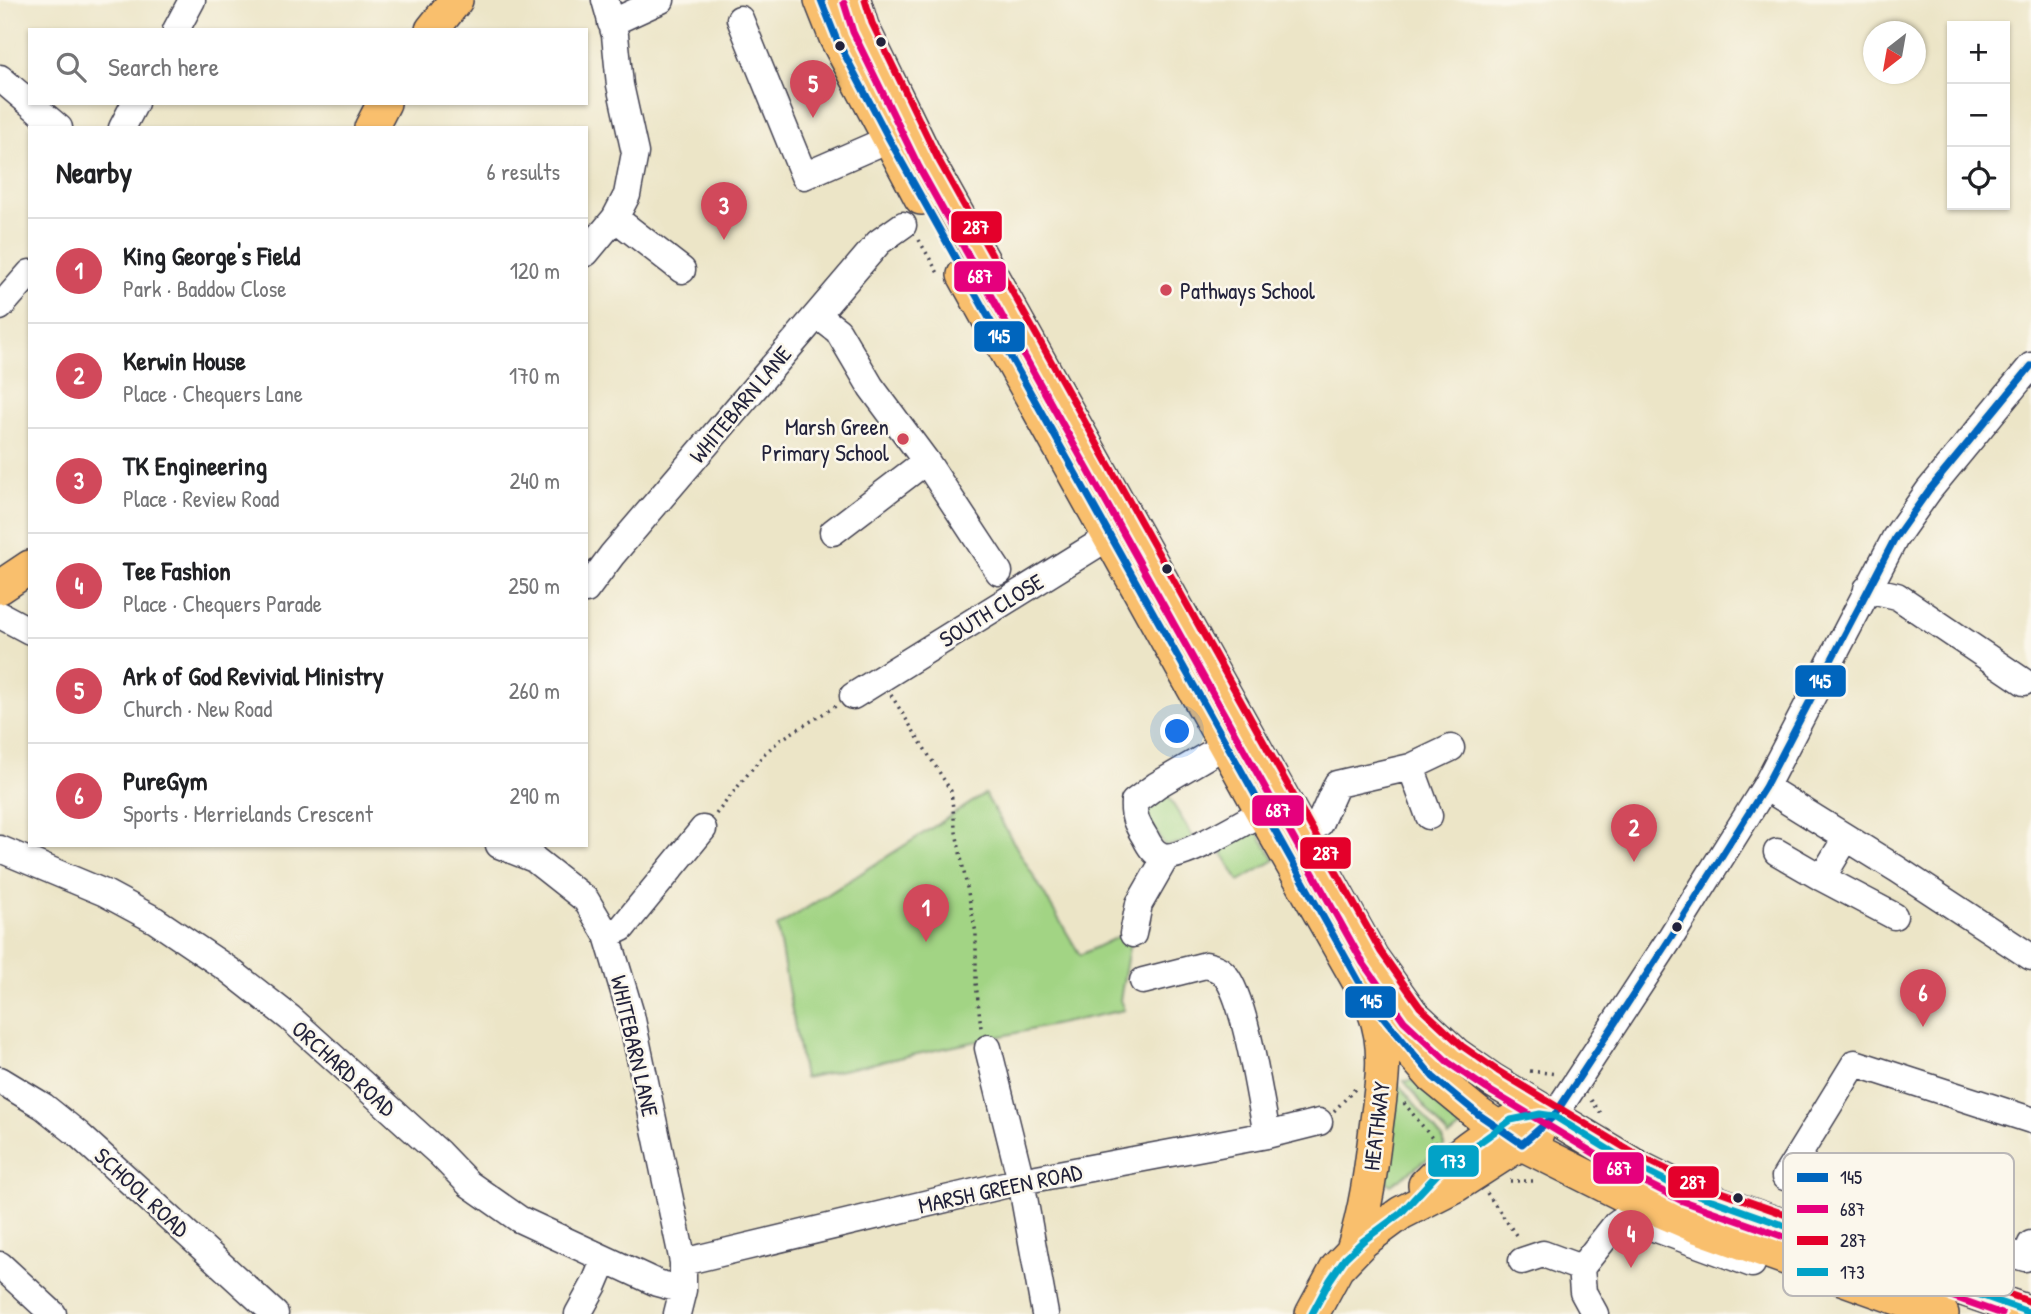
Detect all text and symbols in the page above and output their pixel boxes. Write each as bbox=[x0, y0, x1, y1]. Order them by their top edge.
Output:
north arrow bbox=[1863, 21, 1926, 84]
map controls bbox=[1947, 21, 2010, 210]
button: + bbox=[1947, 21, 2010, 84]
search box bbox=[28, 28, 588, 105]
unlabelled marker bbox=[874, 35, 888, 49]
unlabelled marker bbox=[833, 39, 847, 53]
icon: search bbox=[52, 48, 90, 86]
text: Search here bbox=[108, 49, 219, 84]
pin: 5 bbox=[790, 60, 836, 118]
button: − bbox=[1947, 84, 2010, 147]
button: locate bbox=[1947, 147, 2010, 210]
text: Nearby bbox=[56, 152, 132, 192]
text: 6 results bbox=[487, 156, 560, 187]
pin: 3 bbox=[701, 182, 747, 240]
line badge: 287 bbox=[950, 210, 1003, 244]
text: 287 bbox=[963, 214, 989, 240]
text: King George's Field bbox=[123, 238, 300, 273]
text: 1 bbox=[75, 255, 83, 286]
text: 120 m bbox=[510, 255, 560, 286]
line badge: 687 bbox=[953, 260, 1007, 293]
text: 687 bbox=[967, 263, 993, 289]
text: Park · Baddow Close bbox=[123, 273, 286, 304]
place label: Pathways School bbox=[1180, 275, 1316, 306]
marker: Pathways School bbox=[1158, 282, 1174, 298]
line badge: 145 bbox=[973, 320, 1026, 353]
text: 145 bbox=[988, 323, 1011, 349]
street label: WHITEBARN LANE bbox=[682, 339, 798, 469]
text: Kerwin House bbox=[123, 343, 246, 378]
text: 2 bbox=[74, 360, 84, 391]
text: 170 m bbox=[509, 360, 560, 391]
text: Place · Chequers Lane bbox=[123, 378, 303, 409]
place label: Marsh Green Primary School bbox=[762, 411, 890, 468]
marker: Marsh Green Primary School bbox=[895, 431, 911, 447]
text: TK Engineering bbox=[123, 448, 267, 483]
text: 3 bbox=[74, 465, 84, 496]
text: 240 m bbox=[509, 465, 560, 496]
text: Place · Review Road bbox=[123, 483, 279, 514]
text: Tee Fashion bbox=[123, 553, 231, 588]
unlabelled marker bbox=[1160, 562, 1174, 576]
street label: SOUTH CLOSE bbox=[933, 566, 1049, 654]
text: 4 bbox=[75, 570, 83, 601]
text: 250 m bbox=[508, 570, 560, 601]
text: Place · Chequers Parade bbox=[123, 588, 322, 619]
text: Ark of God Revivial Ministry bbox=[123, 658, 384, 693]
line badge: 145 bbox=[1794, 664, 1847, 698]
text: 145 bbox=[1809, 668, 1832, 694]
text: 5 bbox=[74, 675, 84, 706]
text: 260 m bbox=[509, 675, 560, 706]
text: Church · New Road bbox=[123, 693, 272, 724]
your location bbox=[1160, 714, 1194, 748]
text: PureGym bbox=[123, 763, 207, 798]
text: 6 bbox=[74, 780, 84, 811]
text: 290 m bbox=[510, 780, 560, 811]
line badge: 687 bbox=[1251, 794, 1305, 827]
text: 687 bbox=[1265, 797, 1291, 823]
text: Sports · Merrielands Crescent bbox=[123, 798, 373, 829]
pin: 2 bbox=[1611, 804, 1657, 862]
line badge: 287 bbox=[1299, 836, 1352, 870]
text: 287 bbox=[1313, 840, 1339, 866]
pin: 1 bbox=[903, 884, 949, 942]
unlabelled marker bbox=[1670, 920, 1684, 934]
pin: 6 bbox=[1900, 969, 1946, 1027]
street label: WHITEBARN LANE bbox=[604, 972, 666, 1120]
line badge: 145 bbox=[1344, 985, 1397, 1019]
text: 145 bbox=[1360, 988, 1383, 1014]
street label: ORCHARD ROAD bbox=[285, 1013, 403, 1123]
street label: HEATHWAY bbox=[1355, 1080, 1397, 1172]
street label: SCHOOL ROAD bbox=[88, 1140, 196, 1244]
line badge: 173 bbox=[1427, 1144, 1480, 1178]
text: 173 bbox=[1441, 1148, 1466, 1174]
line badge: 687 bbox=[1592, 1151, 1645, 1185]
legend bbox=[1783, 1153, 2014, 1296]
street label: MARSH GREEN ROAD bbox=[915, 1155, 1085, 1220]
text: 687 bbox=[1606, 1155, 1632, 1181]
text: 145 bbox=[1840, 1164, 1862, 1190]
line badge: 287 bbox=[1667, 1165, 1720, 1199]
text: 287 bbox=[1680, 1169, 1706, 1195]
unlabelled marker bbox=[1731, 1191, 1745, 1205]
text: 687 bbox=[1840, 1196, 1865, 1222]
pin: 4 bbox=[1608, 1210, 1654, 1268]
text: 287 bbox=[1840, 1227, 1867, 1253]
text: 173 bbox=[1840, 1259, 1865, 1285]

